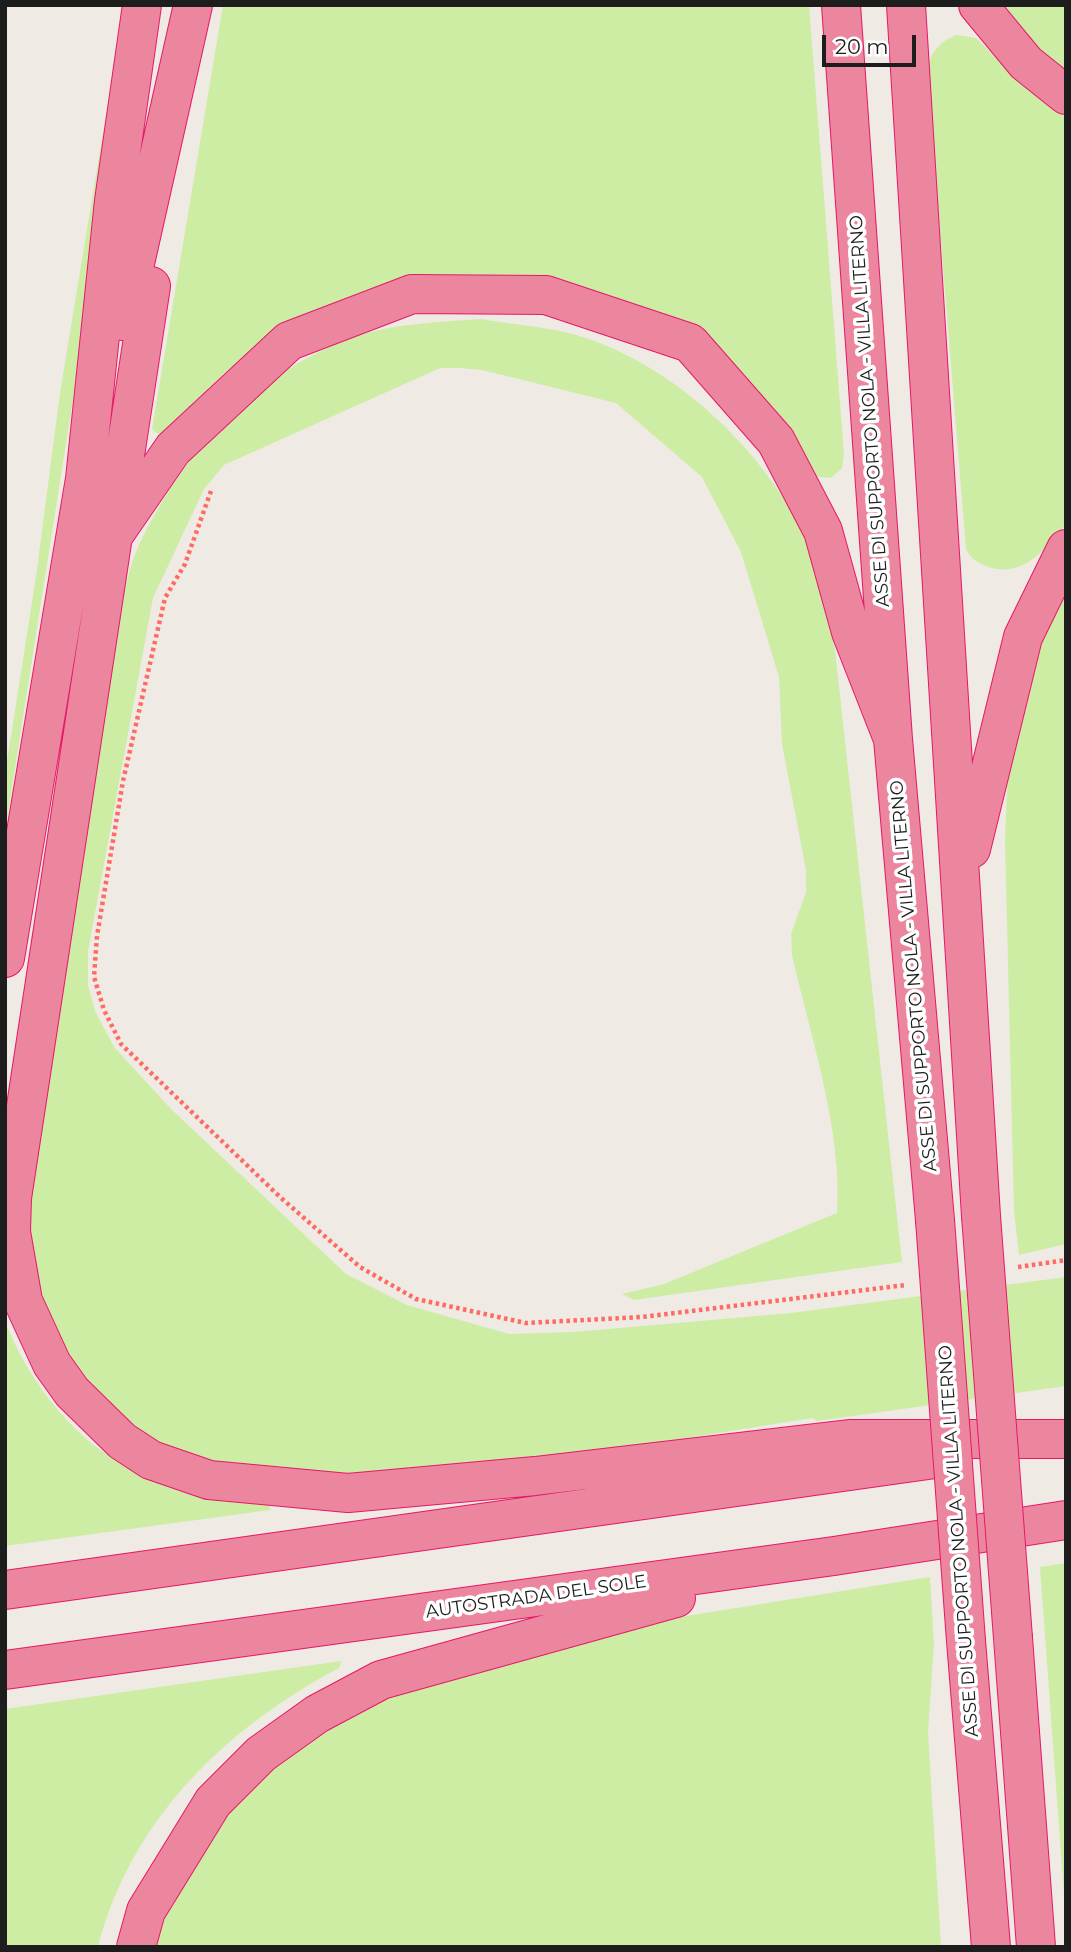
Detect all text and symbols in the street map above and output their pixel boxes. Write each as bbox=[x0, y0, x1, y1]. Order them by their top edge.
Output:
scale bar bbox=[826, 21, 920, 65]
text: 20 m bbox=[835, 34, 889, 59]
street label: ASSE DI SUPPORTO NOLA - VILLA LITERNO bbox=[846, 214, 894, 608]
street label: ASSE DI SUPPORTO NOLA - VILLA LITERNO bbox=[886, 779, 942, 1173]
street label: ASSE DI SUPPORTO NOLA - VILLA LITERNO bbox=[935, 1344, 983, 1738]
street label: AUTOSTRADA DEL SOLE bbox=[424, 1571, 648, 1623]

